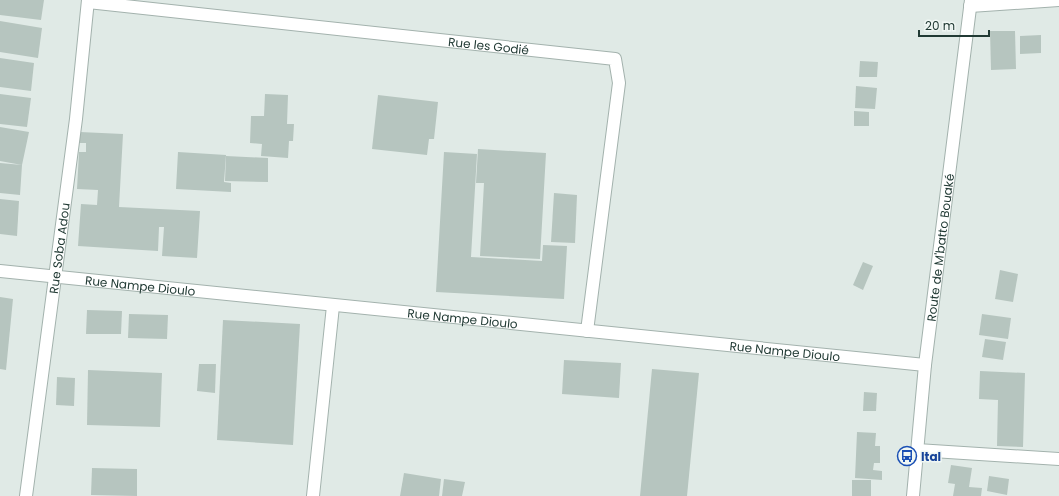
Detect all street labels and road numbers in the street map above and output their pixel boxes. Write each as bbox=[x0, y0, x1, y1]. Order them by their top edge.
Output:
street label: Rue les Godié bbox=[447, 33, 530, 58]
street label: Route de M'batto Bouaké bbox=[922, 172, 958, 323]
street label: Rue Soba Adou bbox=[44, 202, 73, 295]
street label: Rue Nampe Dioulo bbox=[84, 271, 197, 299]
street label: Rue Nampe Dioulo bbox=[407, 304, 519, 332]
street label: Rue Nampe Dioulo bbox=[729, 337, 841, 365]

